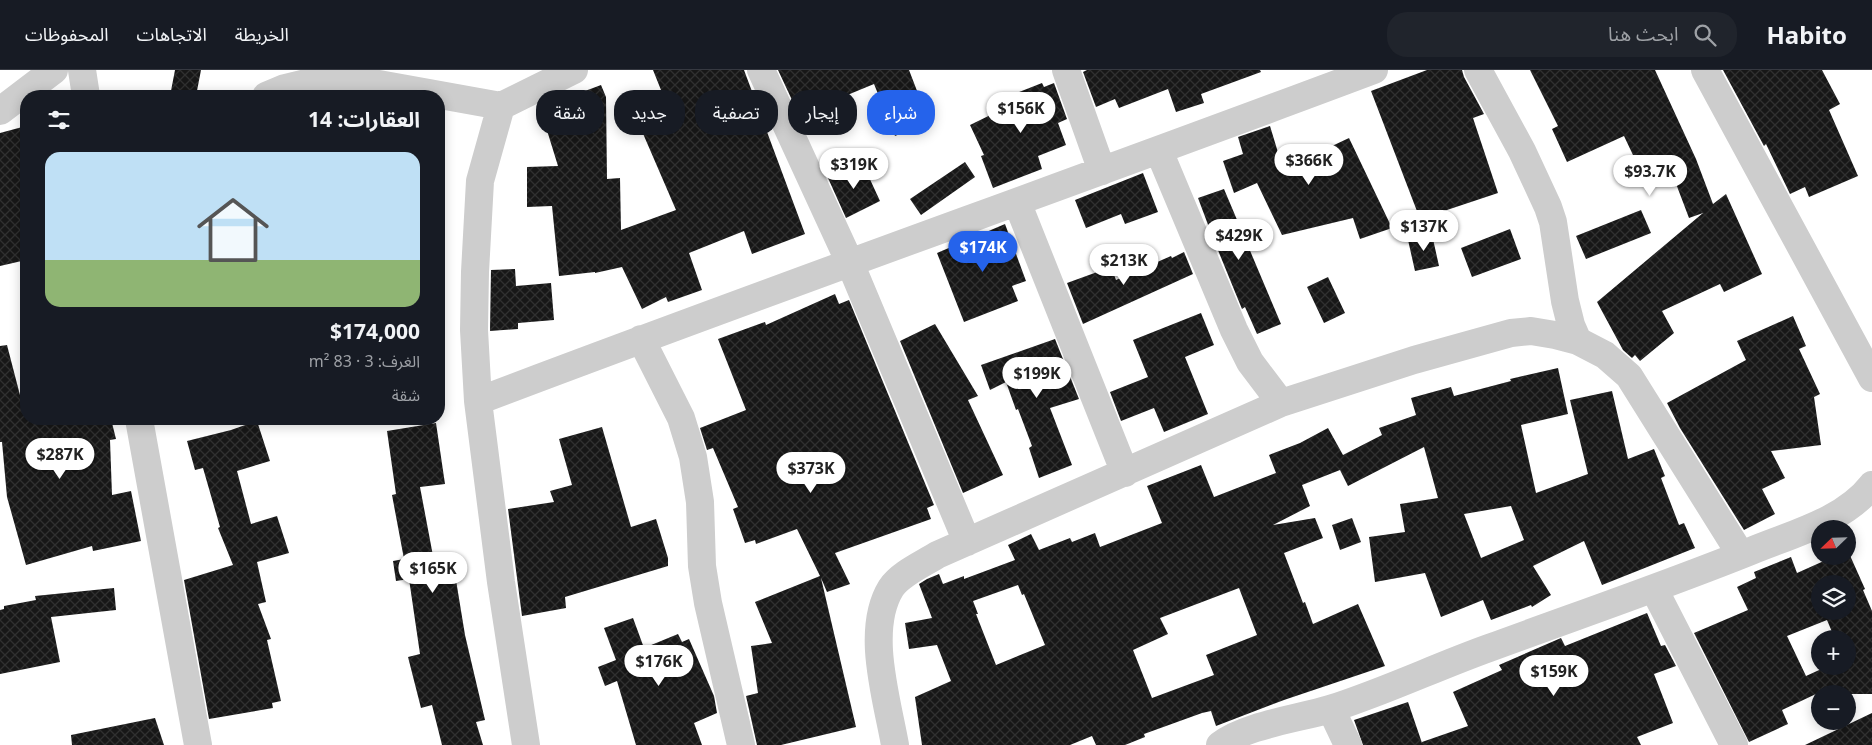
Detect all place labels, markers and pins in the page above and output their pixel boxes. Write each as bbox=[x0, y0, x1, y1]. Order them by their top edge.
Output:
pin: $156K bbox=[986, 92, 1056, 134]
pin: $366K bbox=[1274, 144, 1344, 186]
pin: $319K bbox=[819, 148, 889, 190]
pin: $93.7K bbox=[1609, 154, 1691, 197]
pin: $137K bbox=[1389, 210, 1459, 252]
pin: $429K bbox=[1204, 218, 1274, 261]
pin: $174K bbox=[948, 230, 1018, 273]
pin: $213K bbox=[1089, 244, 1159, 286]
pin: $199K bbox=[1002, 356, 1072, 399]
pin: $287K bbox=[25, 438, 95, 480]
pin: $373K bbox=[776, 452, 846, 494]
pin: $165K bbox=[398, 552, 468, 594]
pin: $176K bbox=[624, 644, 694, 687]
pin: $159K bbox=[1519, 654, 1589, 697]

